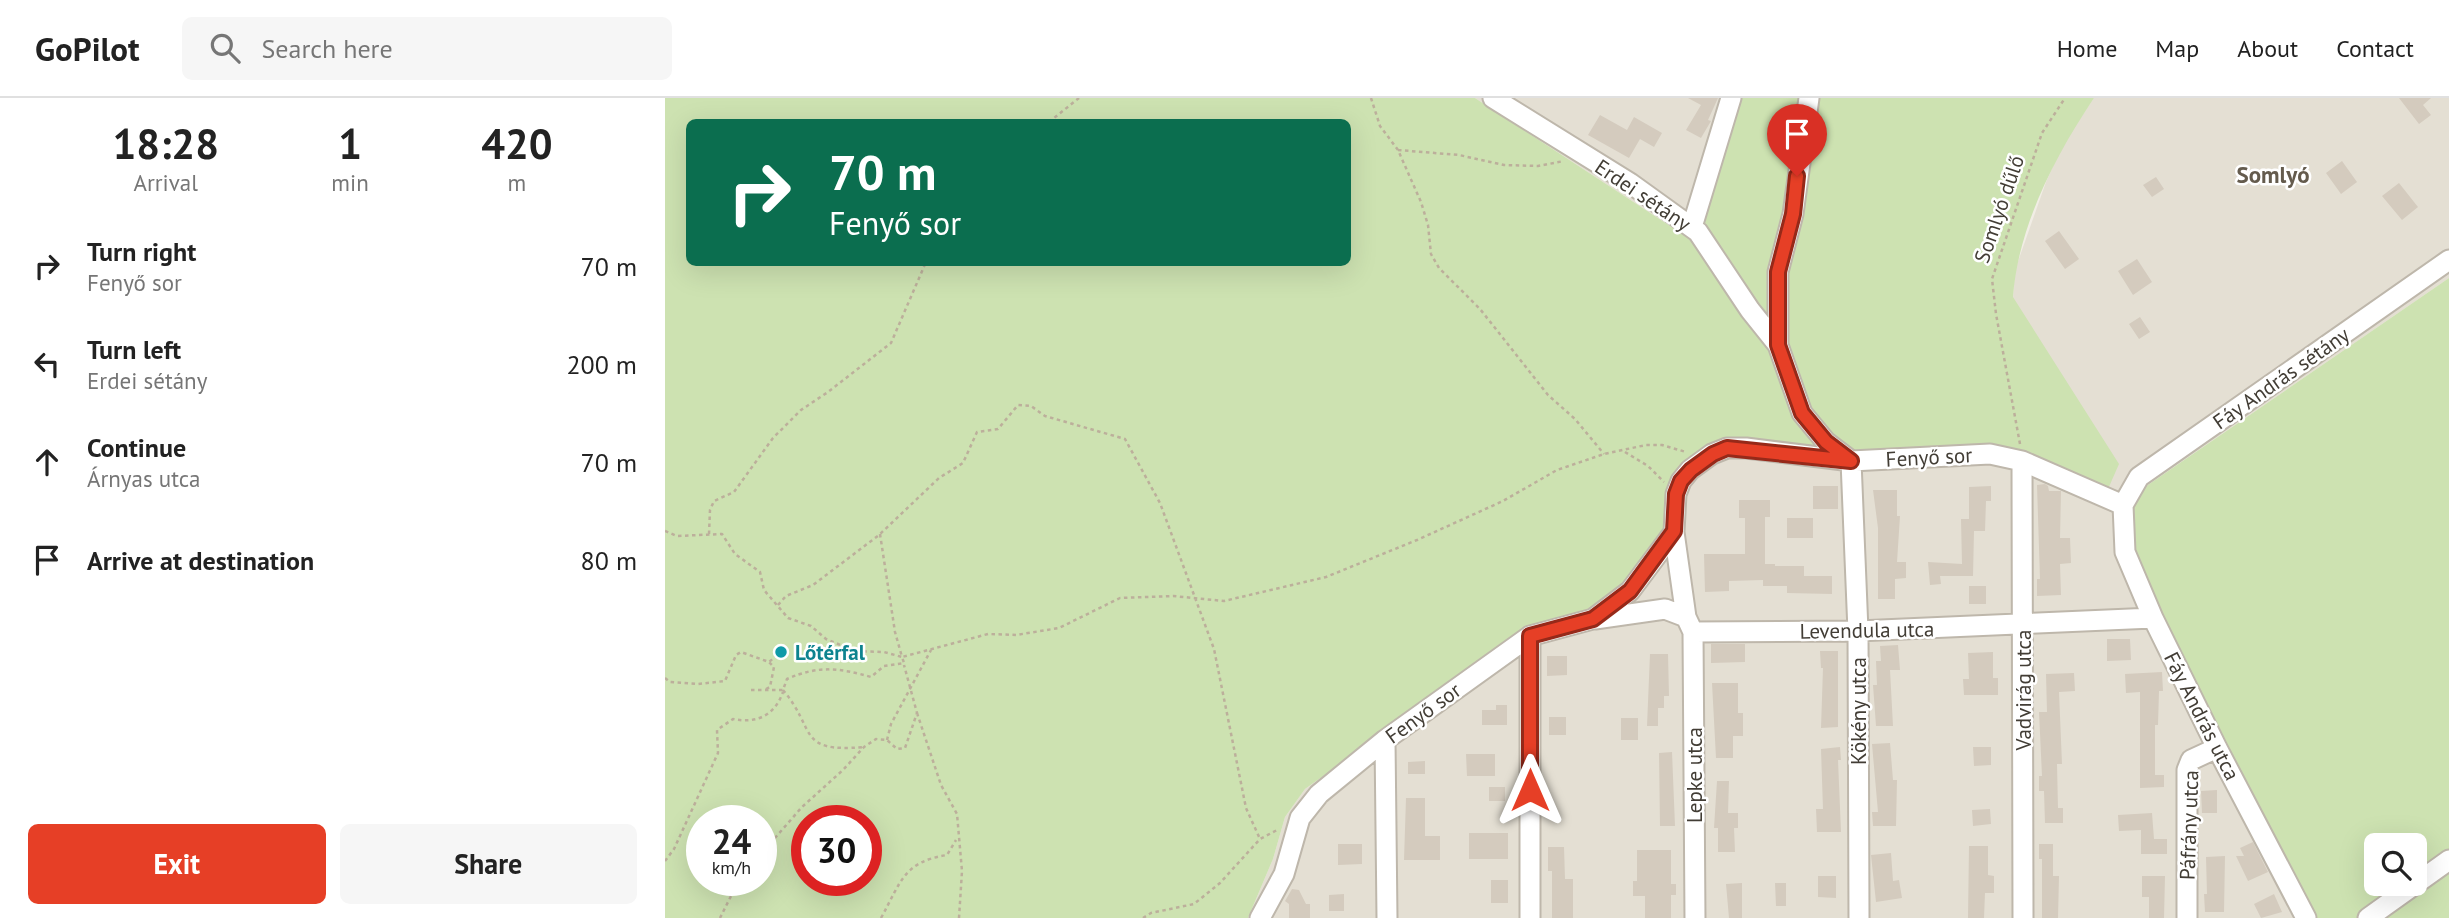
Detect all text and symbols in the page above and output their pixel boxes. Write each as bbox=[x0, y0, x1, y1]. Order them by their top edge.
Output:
search box bbox=[182, 17, 672, 80]
text: GoPilot bbox=[35, 27, 140, 70]
icon: search bbox=[206, 29, 244, 67]
text: Search here bbox=[262, 32, 393, 65]
text: Home bbox=[2057, 33, 2117, 64]
text: Map bbox=[2155, 33, 2199, 64]
text: About bbox=[2237, 33, 2298, 64]
text: Contact bbox=[2336, 33, 2414, 64]
pin bbox=[1767, 104, 1827, 176]
icon: arrive bbox=[1778, 115, 1816, 153]
text: 18:28 bbox=[112, 116, 219, 171]
text: 1 bbox=[338, 116, 362, 171]
text: 420 bbox=[481, 116, 553, 171]
text: 70 m bbox=[829, 140, 936, 204]
icon: right bbox=[714, 147, 805, 238]
street label: Somlyó dűlő bbox=[1968, 152, 2030, 266]
street label: Erdei sétány bbox=[1590, 153, 1696, 237]
district label: Somlyó bbox=[2236, 160, 2310, 189]
text: Arrival bbox=[133, 168, 198, 197]
text: min bbox=[331, 168, 369, 197]
text: m bbox=[508, 168, 526, 197]
text: Fenyő sor bbox=[829, 202, 961, 244]
text: Turn right bbox=[87, 235, 196, 268]
icon: right bbox=[28, 247, 66, 285]
text: 70 m bbox=[581, 250, 637, 283]
text: Fenyő sor bbox=[87, 268, 182, 297]
street label: Fáy András sétány bbox=[2207, 321, 2355, 435]
text: Turn left bbox=[87, 333, 181, 366]
icon: left bbox=[28, 345, 66, 383]
text: 200 m bbox=[566, 348, 637, 381]
text: Erdei sétány bbox=[87, 366, 207, 395]
text: Continue bbox=[87, 431, 186, 464]
street label: Fenyő sor bbox=[1885, 441, 1973, 473]
icon: ahead bbox=[28, 443, 66, 481]
text: 70 m bbox=[581, 446, 637, 479]
text: Árnyas utca bbox=[87, 464, 201, 493]
icon: arrive bbox=[28, 541, 66, 579]
text: Arrive at destination bbox=[87, 544, 314, 577]
text: 80 m bbox=[581, 544, 637, 577]
street label: Levendula utca bbox=[1799, 615, 1935, 645]
street label: Vadvirág utca bbox=[2010, 630, 2037, 751]
place label: Lőtérfal bbox=[795, 639, 866, 666]
marker: Lőtérfal bbox=[773, 644, 789, 660]
street label: Fáy András utca bbox=[2158, 647, 2246, 785]
street label: Kökény utca bbox=[1845, 657, 1872, 765]
street label: Fenyő sor bbox=[1380, 677, 1466, 749]
street label: Lepke utca bbox=[1681, 727, 1708, 823]
position arrow bbox=[1493, 753, 1567, 827]
street label: Páfrány utca bbox=[2174, 770, 2204, 880]
speed limit sign: 30 bbox=[791, 805, 882, 896]
text: 24 bbox=[712, 818, 751, 864]
button: Exit bbox=[28, 824, 326, 904]
button: Share bbox=[340, 824, 637, 904]
map controls bbox=[2364, 833, 2427, 896]
button: search bbox=[2364, 833, 2427, 896]
text: km/h bbox=[712, 856, 751, 879]

